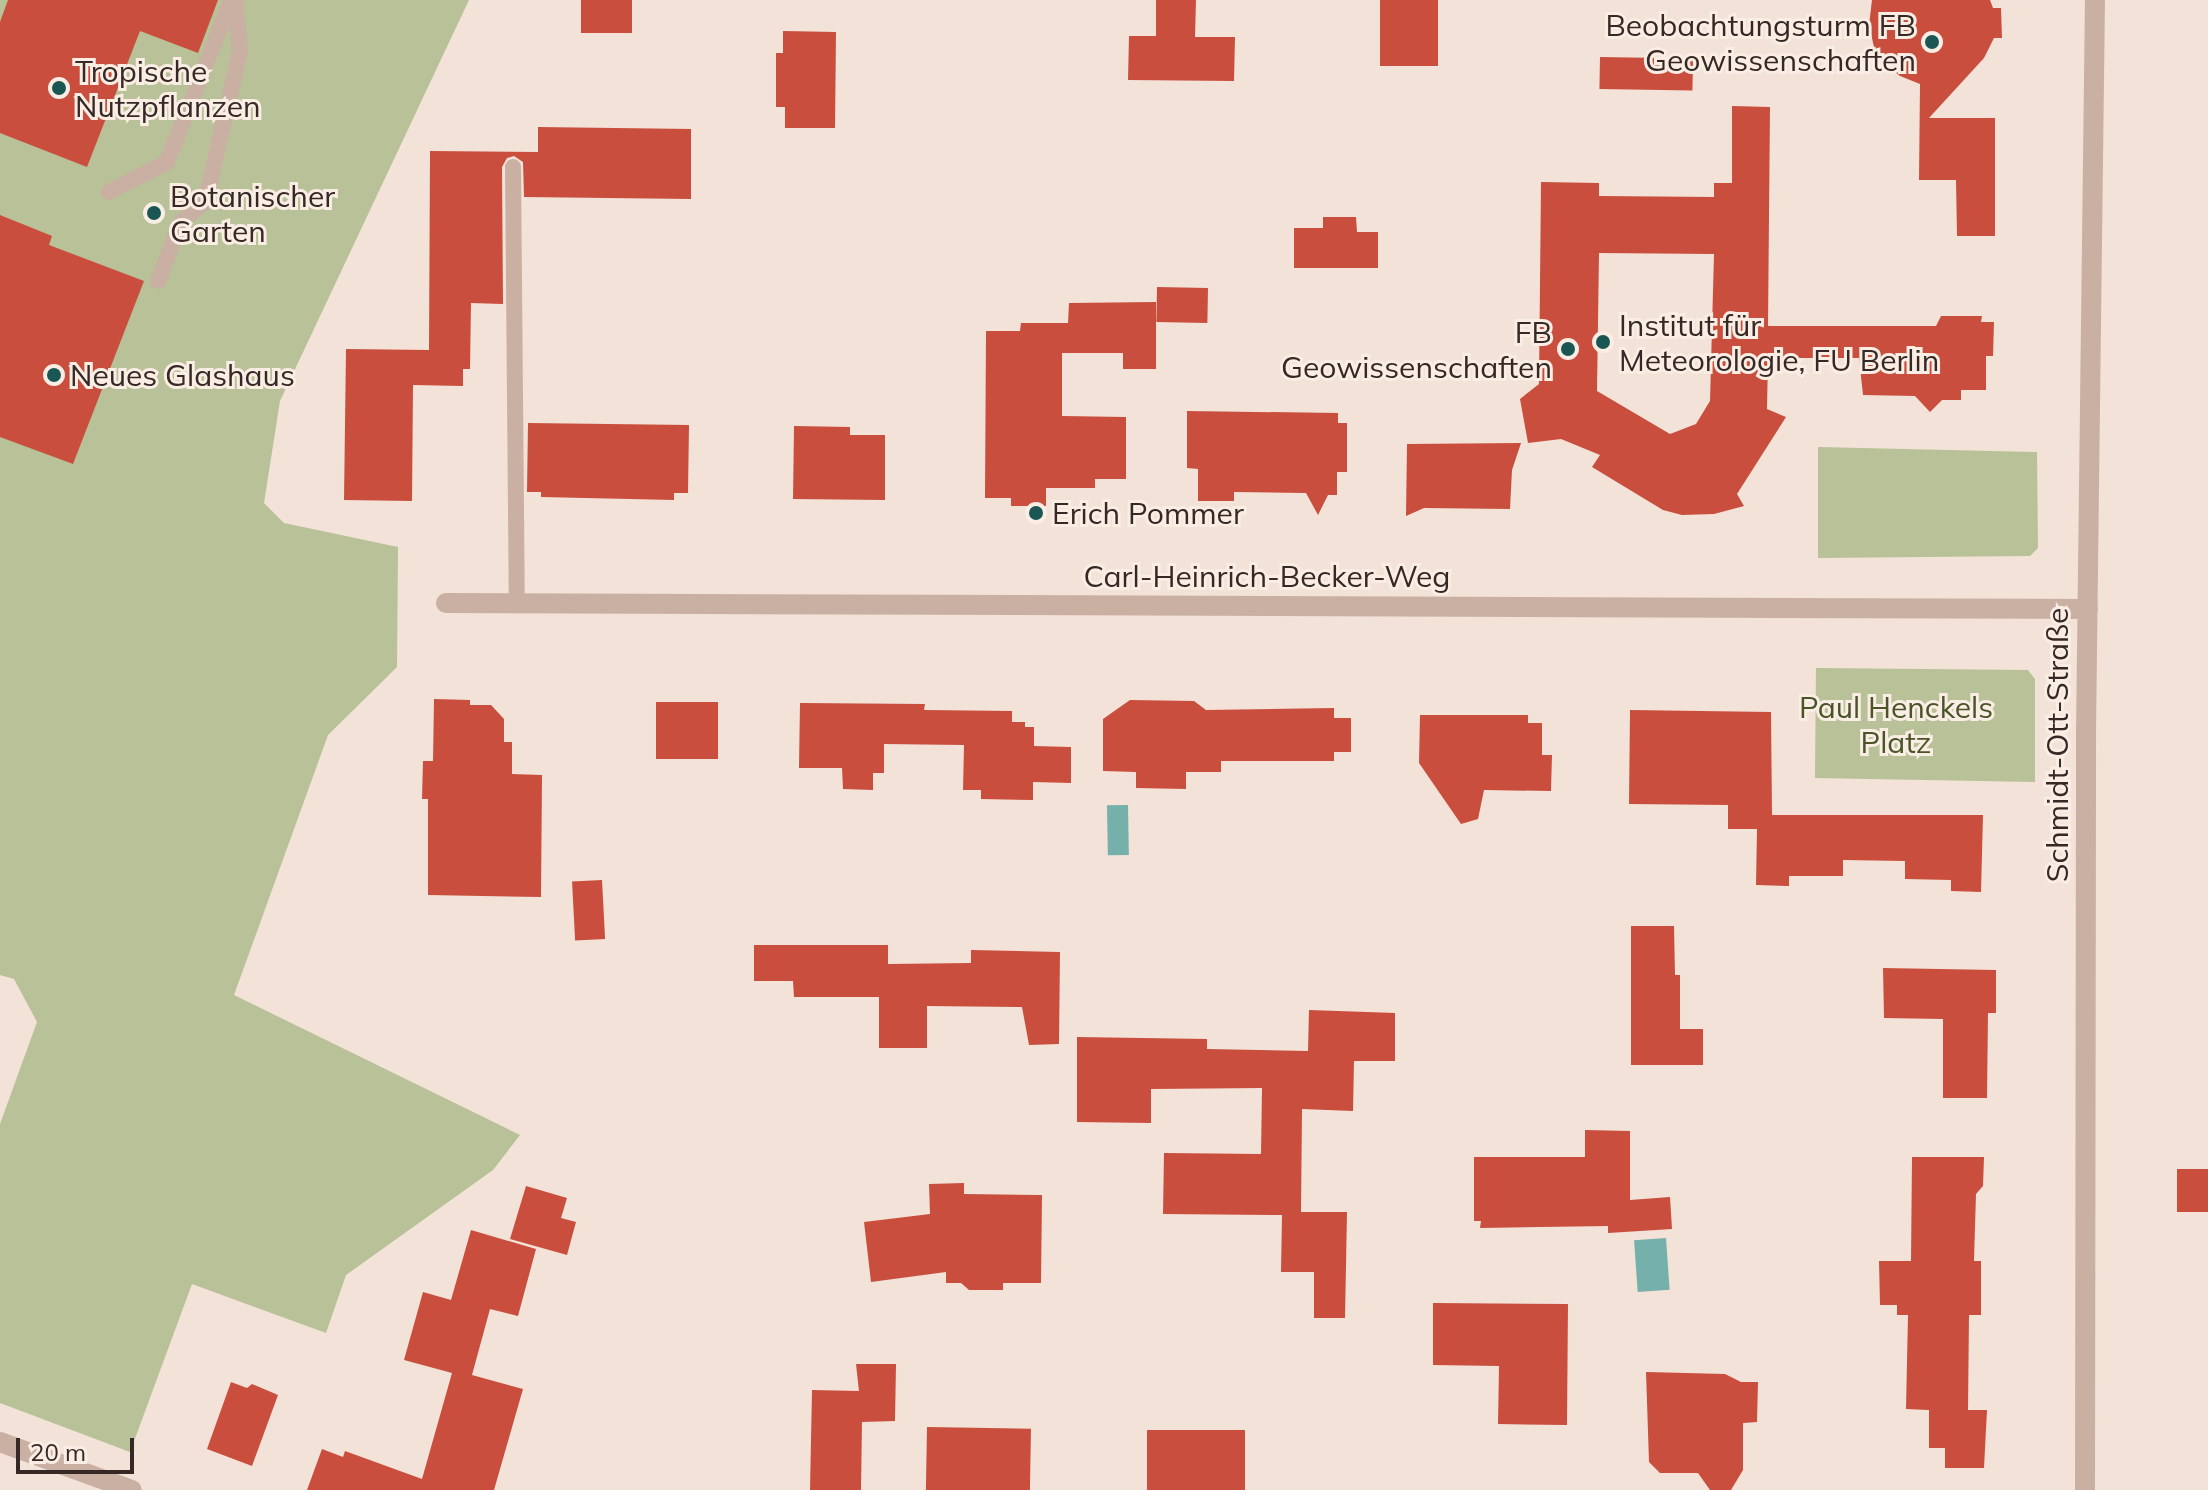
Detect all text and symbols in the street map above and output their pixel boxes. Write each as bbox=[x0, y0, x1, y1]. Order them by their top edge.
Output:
place label: Beobachtungsturm FB Geowissenschaften bbox=[1605, 7, 1916, 78]
marker: Beobachtungsturm FB Geowissenschaften bbox=[1923, 33, 1941, 51]
place label: Tropische Nutzpflanzen bbox=[75, 53, 261, 124]
marker: Tropische Nutzpflanzen bbox=[50, 79, 68, 97]
place label: Botanischer Garten bbox=[170, 178, 335, 248]
marker: Botanischer Garten bbox=[145, 204, 163, 222]
place label: Institut für Meteorologie, FU Berlin bbox=[1619, 307, 1939, 378]
place label: FB Geowissenschaften bbox=[1281, 314, 1552, 384]
marker: Institut für Meteorologie, FU Berlin bbox=[1594, 333, 1612, 351]
marker: FB Geowissenschaften bbox=[1559, 340, 1577, 358]
place label: Neues Glashaus bbox=[70, 357, 295, 393]
marker: Neues Glashaus bbox=[45, 366, 63, 384]
place label: Erich Pommer bbox=[1052, 495, 1244, 531]
marker: Erich Pommer bbox=[1027, 504, 1045, 522]
street label: Carl-Heinrich-Becker-Weg bbox=[1084, 558, 1450, 594]
street label: Schmidt-Ott-Straße bbox=[2039, 608, 2075, 882]
park label: Paul Henckels Platz bbox=[1799, 689, 1993, 760]
scale bar bbox=[20, 1422, 138, 1472]
text: 20 m bbox=[30, 1437, 86, 1467]

